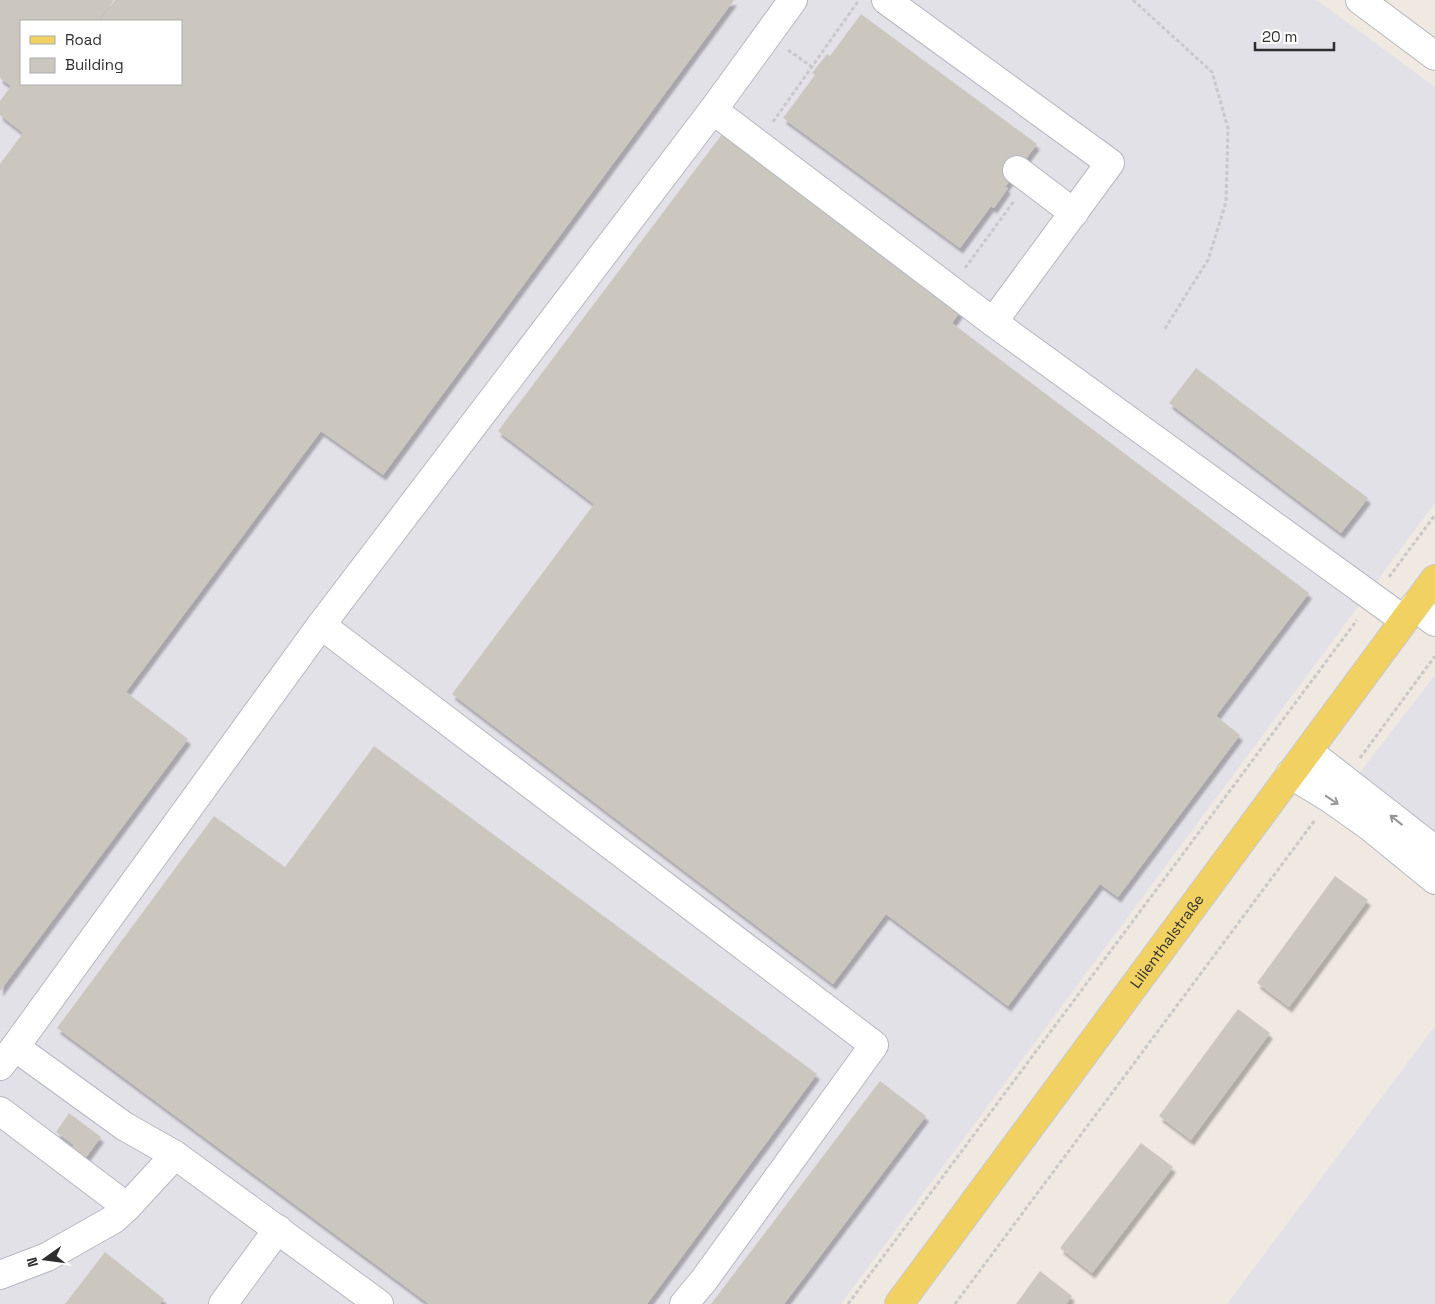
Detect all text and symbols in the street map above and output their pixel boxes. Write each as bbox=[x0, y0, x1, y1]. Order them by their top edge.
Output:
legend bbox=[20, 20, 182, 85]
scale bar bbox=[1255, 20, 1334, 52]
text: 20 m bbox=[1262, 27, 1297, 46]
text: Road bbox=[65, 30, 102, 49]
text: Building bbox=[65, 55, 124, 74]
one-way arrow bbox=[1325, 795, 1339, 805]
one-way arrow bbox=[1390, 814, 1403, 825]
street label: Lilienthalstraße bbox=[1126, 890, 1208, 992]
north arrow bbox=[20, 1234, 70, 1284]
text: N bbox=[23, 1255, 42, 1269]

